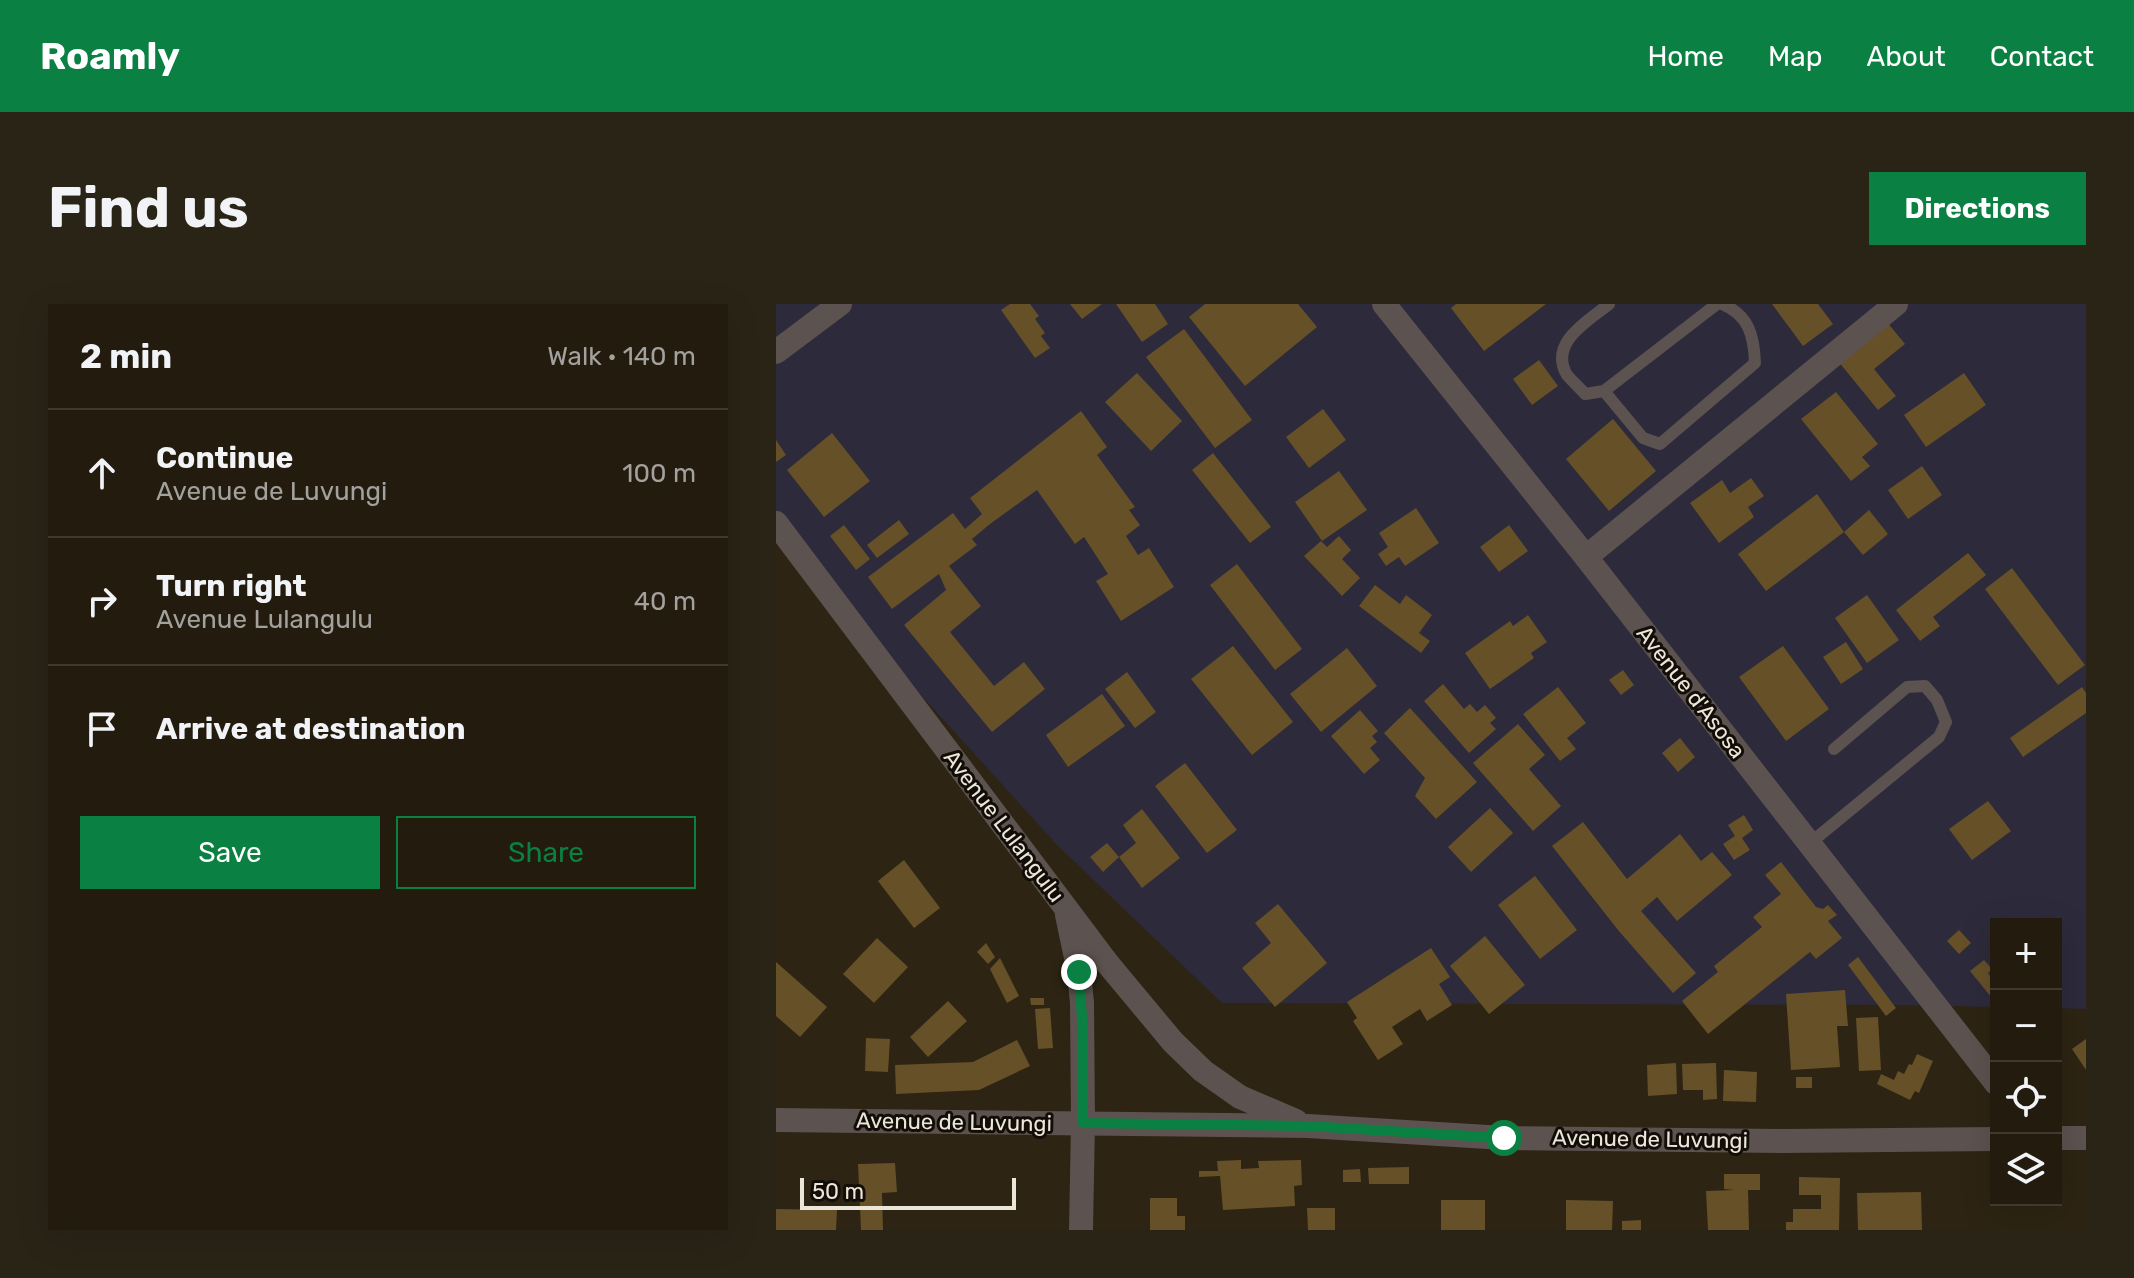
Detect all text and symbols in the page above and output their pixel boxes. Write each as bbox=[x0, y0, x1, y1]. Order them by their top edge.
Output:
text: Roamly bbox=[40, 33, 180, 79]
text: Home bbox=[1647, 40, 1724, 73]
text: Map bbox=[1768, 40, 1822, 73]
text: About bbox=[1866, 40, 1946, 73]
text: Contact bbox=[1990, 40, 2094, 73]
button: Directions bbox=[1869, 172, 2086, 245]
text: Find us bbox=[48, 175, 249, 241]
text: 2 min bbox=[80, 336, 172, 377]
text: Walk · 140 m bbox=[547, 341, 696, 372]
text: Continue bbox=[156, 440, 293, 476]
icon: ahead bbox=[80, 451, 124, 495]
text: 100 m bbox=[622, 458, 696, 489]
text: Avenue de Luvungi bbox=[156, 476, 387, 507]
text: Turn right bbox=[156, 568, 307, 604]
icon: right bbox=[80, 579, 124, 623]
text: 40 m bbox=[634, 586, 696, 617]
text: Avenue Lulangulu bbox=[156, 604, 373, 635]
street label: Avenue d'Asosa bbox=[1631, 620, 1751, 764]
icon: arrive bbox=[80, 707, 124, 751]
text: Arrive at destination bbox=[156, 711, 466, 747]
street label: Avenue Lulangulu bbox=[938, 745, 1070, 907]
button: Save bbox=[80, 816, 380, 889]
button: Share bbox=[396, 816, 696, 889]
map controls bbox=[1990, 918, 2062, 1206]
button: + bbox=[1990, 918, 2062, 990]
route end bbox=[1061, 954, 1097, 990]
button: − bbox=[1990, 990, 2062, 1062]
button: locate bbox=[1990, 1062, 2062, 1134]
street label: Avenue de Luvungi bbox=[856, 1107, 1052, 1137]
route start bbox=[1486, 1120, 1522, 1156]
street label: Avenue de Luvungi bbox=[1552, 1124, 1748, 1154]
button: layers bbox=[1990, 1134, 2062, 1206]
scale bar bbox=[800, 1174, 1016, 1210]
text: 50 m bbox=[812, 1178, 864, 1205]

